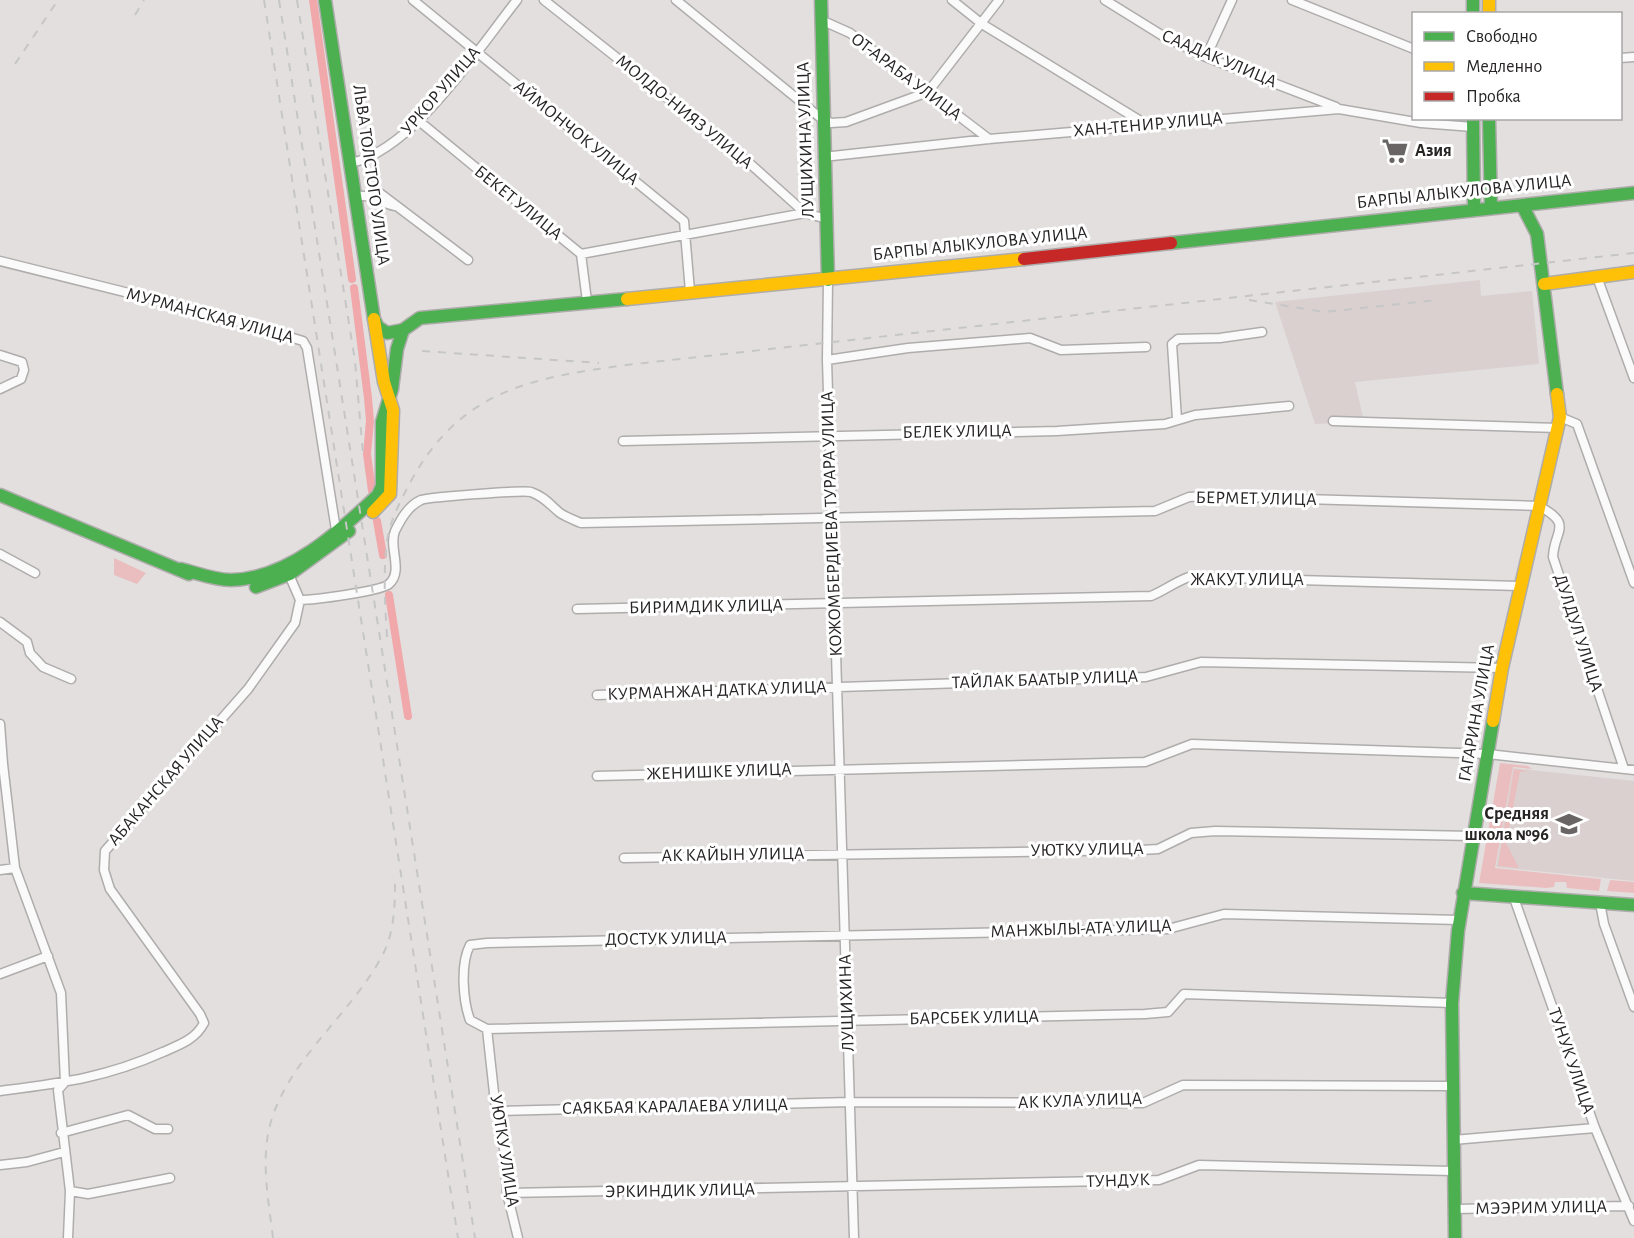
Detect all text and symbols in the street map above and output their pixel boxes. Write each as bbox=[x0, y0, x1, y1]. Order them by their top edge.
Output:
legend bbox=[1412, 12, 1622, 120]
street label: СААДАК УЛИЦА bbox=[1159, 27, 1280, 91]
text: Свободно bbox=[1466, 27, 1538, 46]
street label: ОТ-АРАБА УЛИЦА bbox=[847, 30, 965, 124]
street label: УРКОР УЛИЦА bbox=[398, 43, 484, 139]
street label: МОЛДО-НИЯЗ УЛИЦА bbox=[612, 52, 756, 173]
text: Медленно bbox=[1466, 58, 1542, 76]
street label: ЛУЩИХИНА УЛИЦА bbox=[794, 61, 818, 218]
street label: АЙМОНЧОК УЛИЦА bbox=[510, 76, 643, 189]
street label: ЛЬВА ТОЛСТОГО УЛИЦА bbox=[349, 83, 393, 267]
text: Пробка bbox=[1466, 87, 1521, 106]
street label: ХАН-ТЕНИР УЛИЦА bbox=[1073, 109, 1224, 140]
supermarket icon: Азия bbox=[1380, 136, 1410, 166]
place label: Азия bbox=[1415, 142, 1452, 160]
street label: БЕКЕТ УЛИЦА bbox=[471, 162, 566, 244]
street label: БАРПЫ АЛЫКУЛОВА УЛИЦА bbox=[1356, 172, 1573, 212]
street label: БАРПЫ АЛЫКУЛОВА УЛИЦА bbox=[872, 224, 1089, 264]
street label: МУРМАНСКАЯ УЛИЦА bbox=[124, 285, 296, 347]
street label: КОЖОМБЕРДИЕВА ТУРАРА УЛИЦА bbox=[818, 391, 846, 657]
street label: БЕЛЕК УЛИЦА bbox=[902, 422, 1012, 442]
street label: БЕРМЕТ УЛИЦА bbox=[1195, 489, 1317, 509]
street label: ЖАКУТ УЛИЦА bbox=[1190, 571, 1304, 589]
street label: ДУЛДУЛ УЛИЦА bbox=[1550, 572, 1606, 694]
street label: БИРИМДИК УЛИЦА bbox=[629, 597, 784, 617]
street label: ГАГАРИНА УЛИЦА bbox=[1456, 642, 1498, 783]
street label: ТАЙЛАК БААТЫР УЛИЦА bbox=[951, 666, 1139, 692]
street label: КУРМАНЖАН ДАТКА УЛИЦА bbox=[607, 678, 827, 704]
street label: АБАКАНСКАЯ УЛИЦА bbox=[105, 712, 227, 849]
street label: ЖЕНИШКЕ УЛИЦА bbox=[646, 760, 792, 784]
place label: Средняя школа №96 bbox=[1465, 805, 1549, 844]
school or university icon: Средняя школа №96 bbox=[1554, 809, 1584, 839]
street label: УЮТКУ УЛИЦА bbox=[1030, 840, 1144, 860]
street label: АК КАЙЫН УЛИЦА bbox=[661, 843, 805, 865]
street label: МАНЖЫЛЫ-АТА УЛИЦА bbox=[990, 917, 1172, 941]
street label: ДОСТУК УЛИЦА bbox=[605, 929, 727, 949]
street label: ЛУЩИХИНА bbox=[836, 954, 858, 1052]
street label: ТУНУК УЛИЦА bbox=[1544, 1006, 1598, 1117]
street label: БАРСБЕК УЛИЦА bbox=[909, 1008, 1039, 1028]
street label: АК КУЛА УЛИЦА bbox=[1018, 1090, 1143, 1112]
street label: УЮТКУ УЛИЦА bbox=[486, 1094, 522, 1209]
street label: САЯКБАЯ КАРАЛАЕВА УЛИЦА bbox=[562, 1096, 789, 1118]
street label: ТУНДУК bbox=[1086, 1171, 1151, 1191]
street label: ЭРКИНДИК УЛИЦА bbox=[605, 1181, 756, 1201]
street label: МЭЭРИМ УЛИЦА bbox=[1475, 1198, 1607, 1218]

